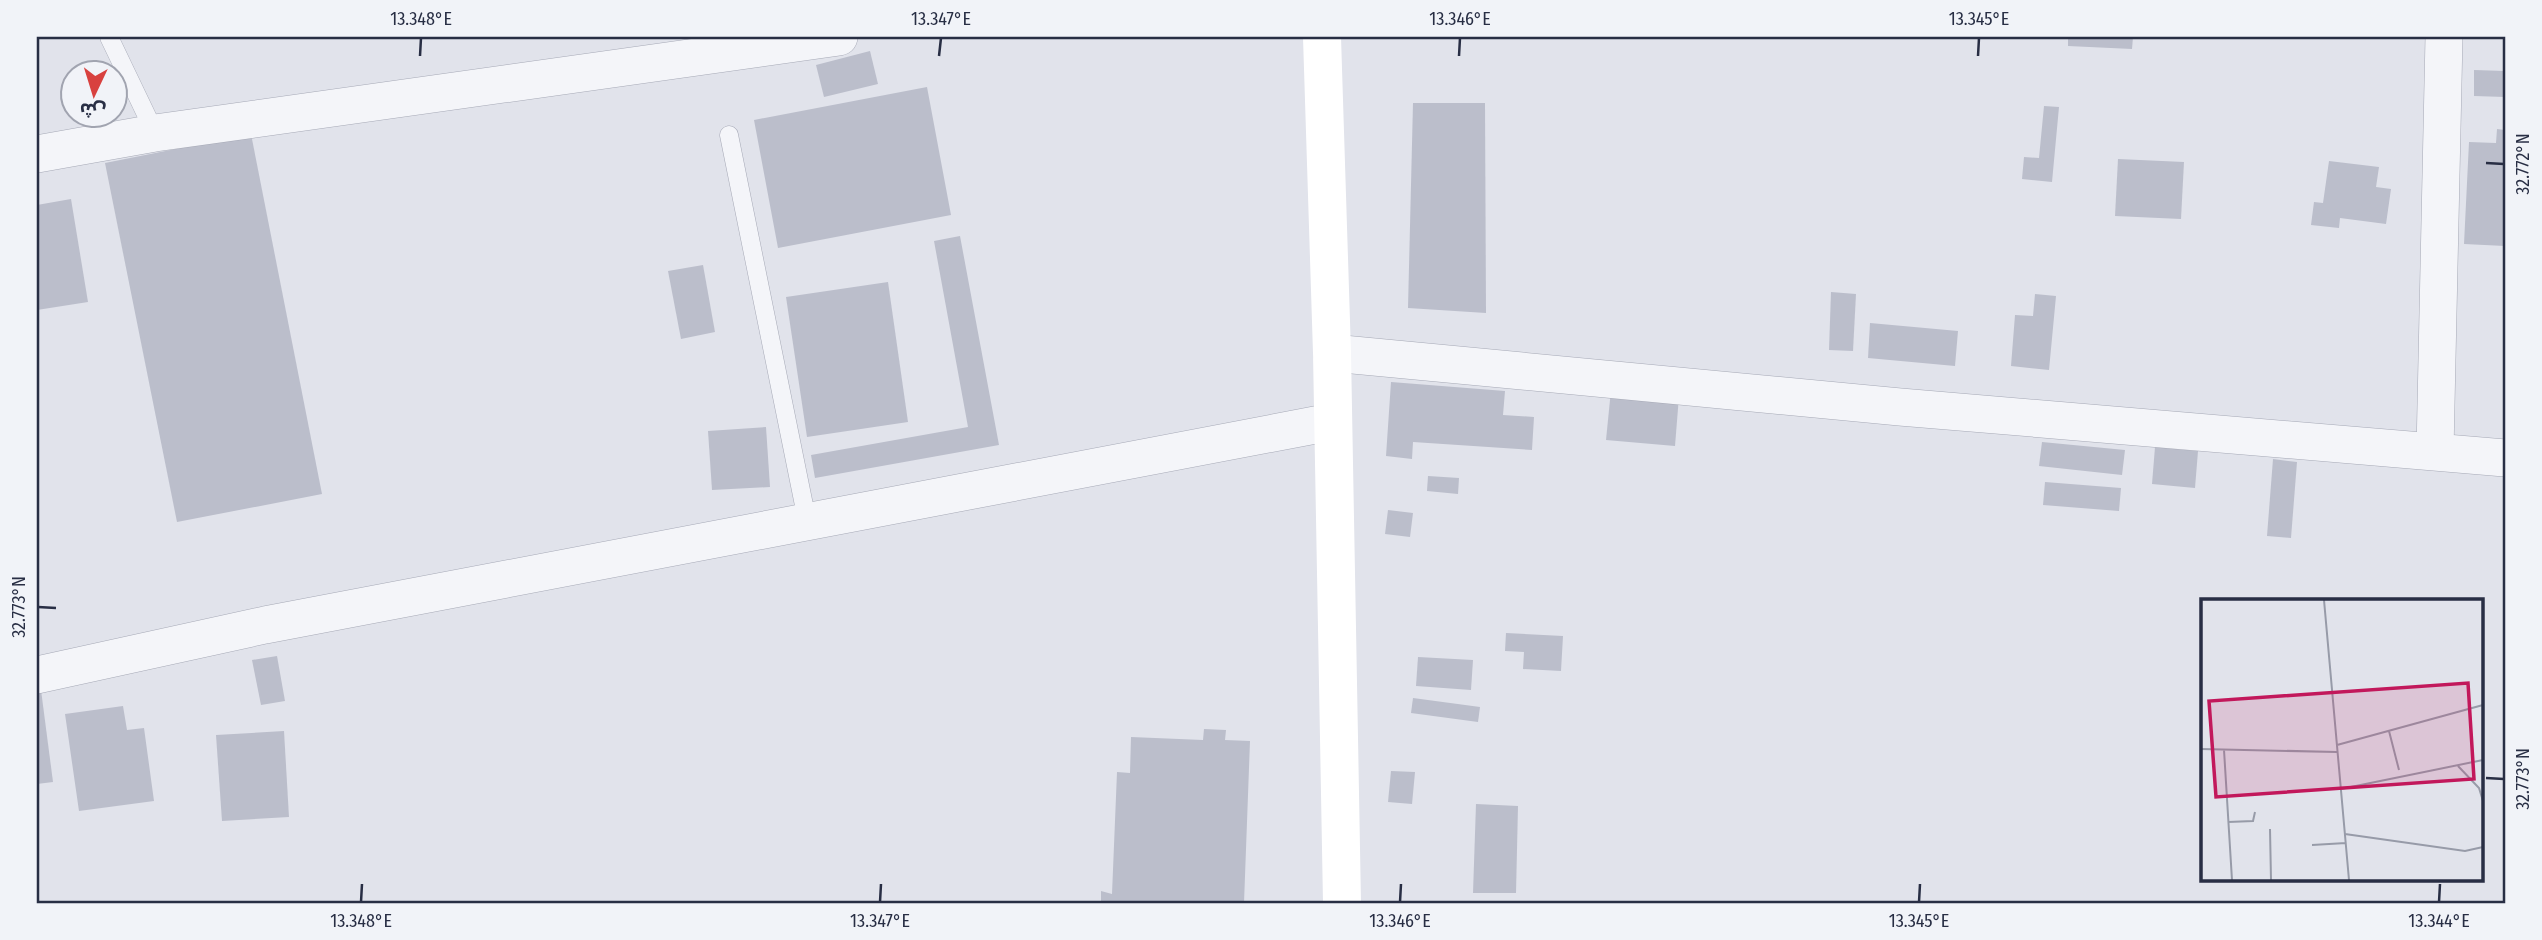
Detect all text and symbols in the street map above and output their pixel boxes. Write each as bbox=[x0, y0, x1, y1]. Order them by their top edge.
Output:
text: 13.348°E bbox=[390, 8, 452, 30]
text: 13.347°E bbox=[911, 8, 971, 30]
text: 13.346°E bbox=[1429, 8, 1491, 30]
text: 13.345°E bbox=[1949, 8, 2009, 30]
north arrow bbox=[60, 60, 130, 130]
text: ش bbox=[79, 98, 107, 123]
text: 32.772°N bbox=[2512, 133, 2534, 195]
text: 32.773°N bbox=[8, 576, 30, 638]
inset map bbox=[2201, 599, 2482, 880]
text: 32.773°N bbox=[2512, 748, 2534, 810]
text: 13.348°E bbox=[330, 910, 392, 932]
text: 13.347°E bbox=[850, 910, 910, 932]
text: 13.346°E bbox=[1369, 910, 1431, 932]
text: 13.345°E bbox=[1889, 910, 1949, 932]
text: 13.344°E bbox=[2408, 910, 2470, 932]

